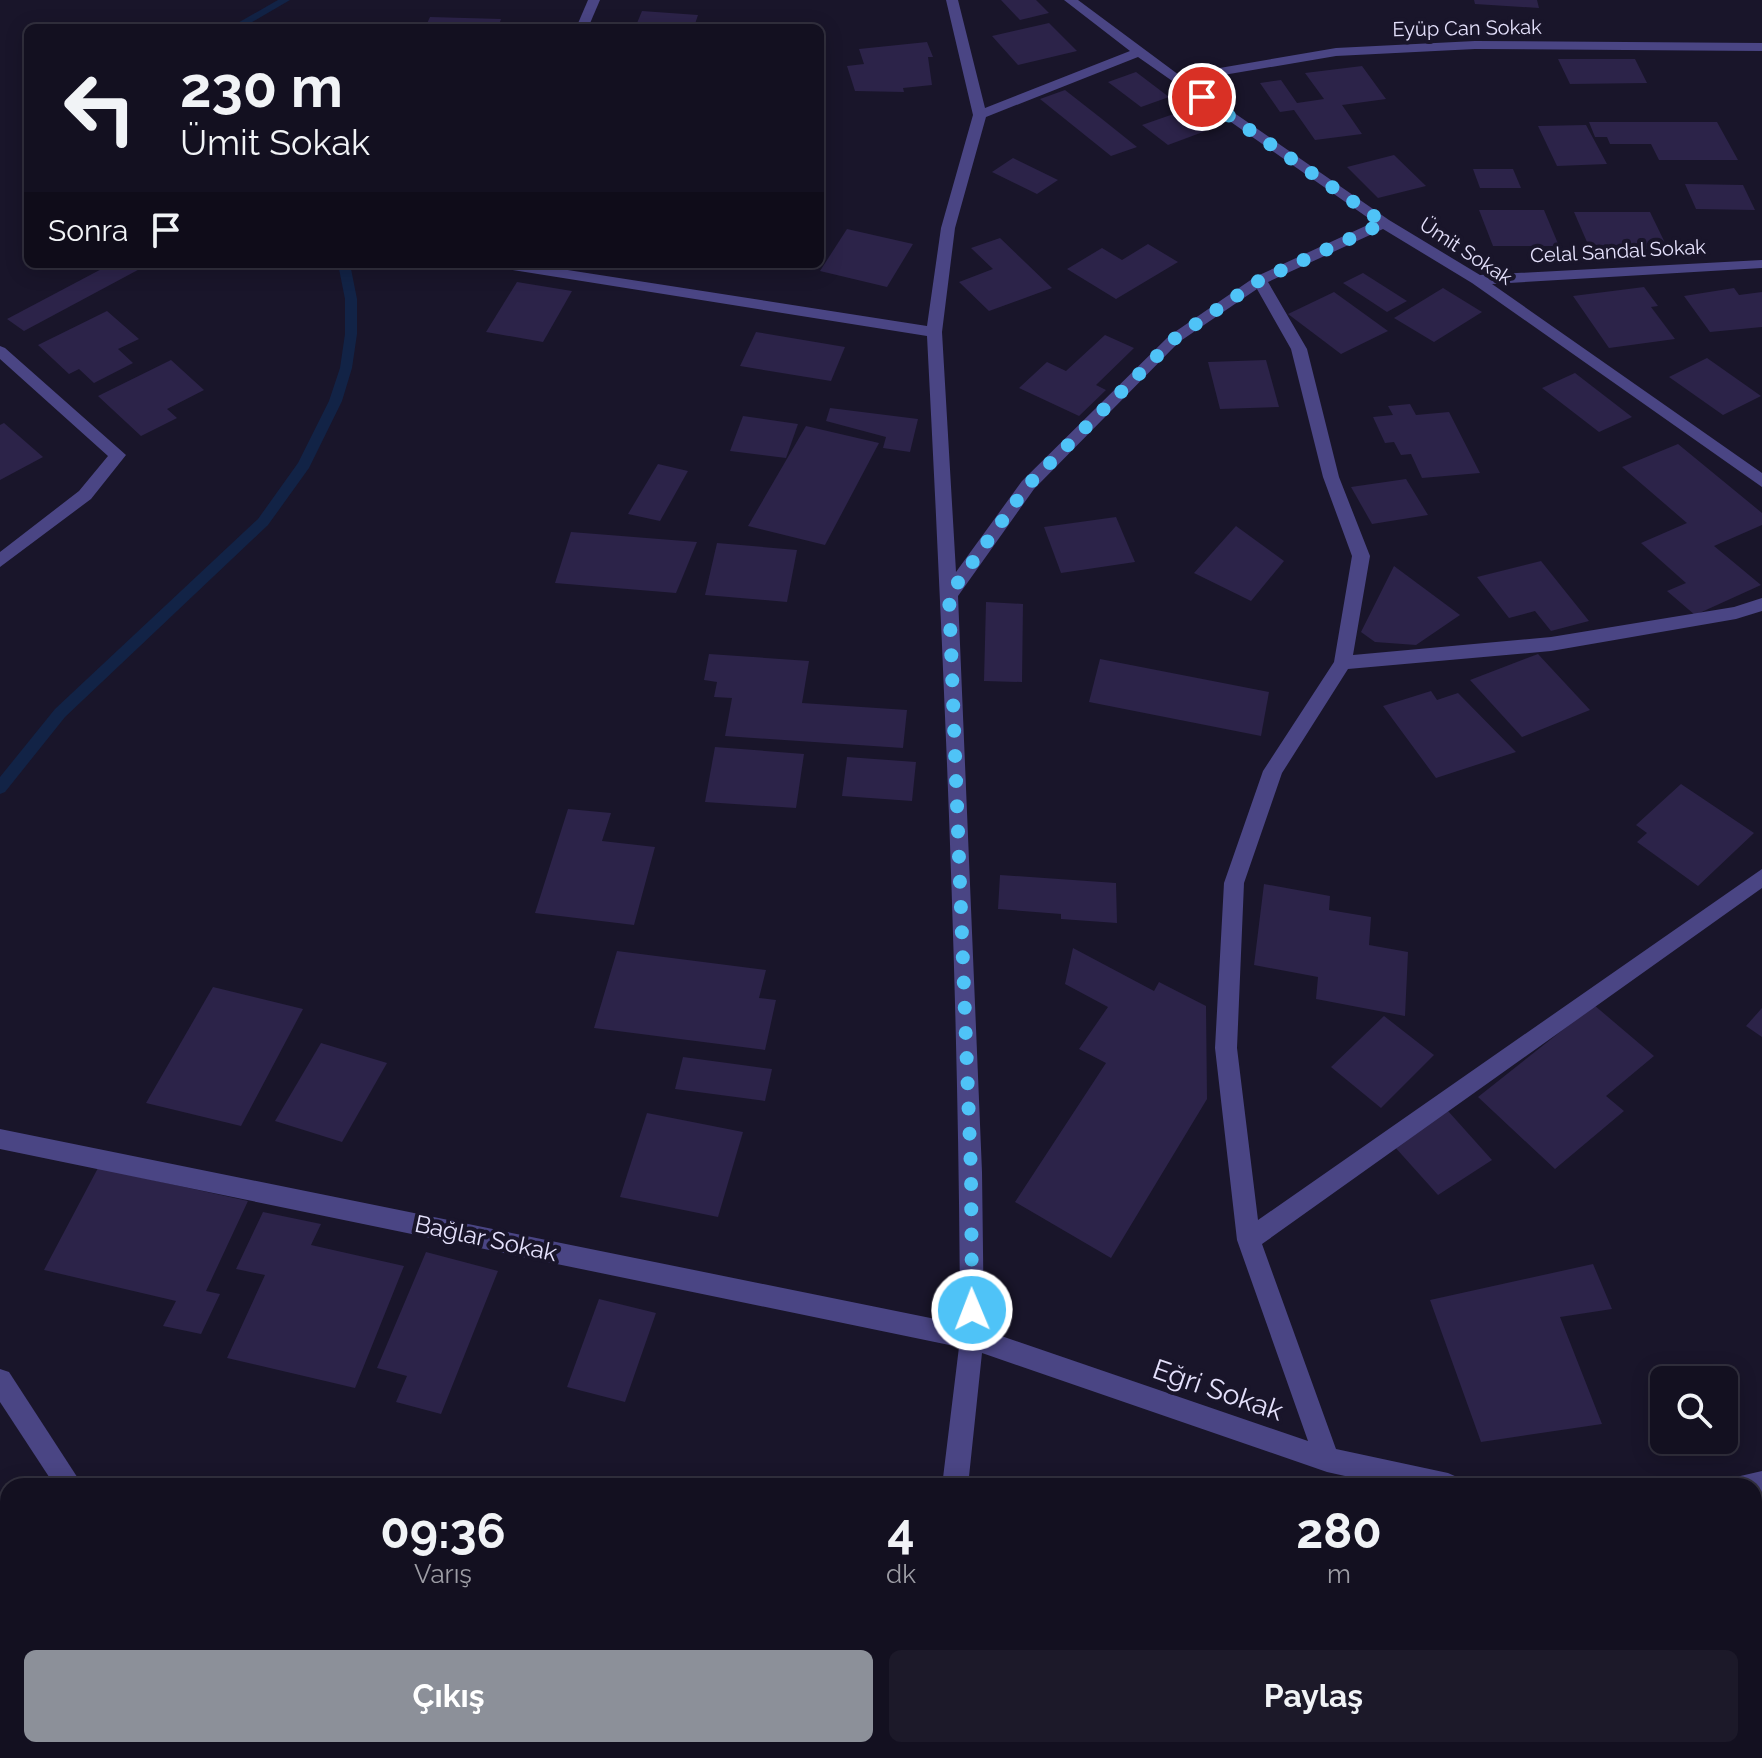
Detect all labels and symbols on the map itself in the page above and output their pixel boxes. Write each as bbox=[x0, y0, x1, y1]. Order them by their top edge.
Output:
street label: Eyüp Can Sokak bbox=[1392, 15, 1542, 41]
pin bbox=[1168, 63, 1236, 131]
street label: Ümit Sokak bbox=[1415, 212, 1517, 290]
street label: Celal Sandal Sokak bbox=[1530, 234, 1707, 268]
street label: Bağlar Sokak bbox=[412, 1209, 560, 1267]
position arrow bbox=[930, 1268, 1014, 1352]
street label: Eğri Sokak bbox=[1149, 1352, 1288, 1428]

